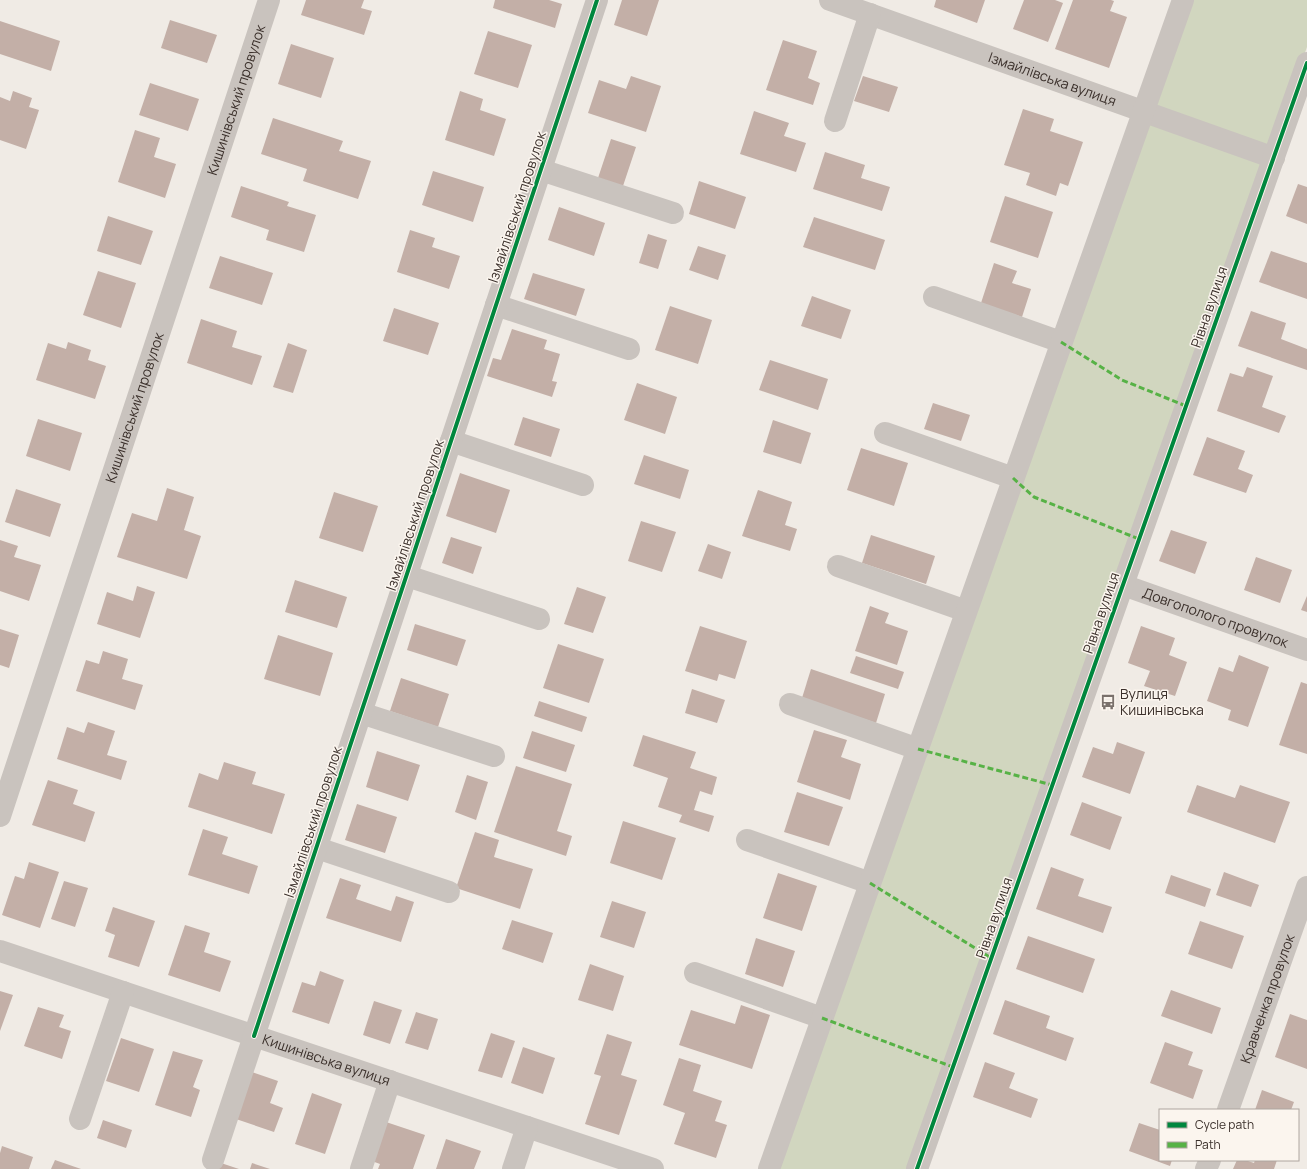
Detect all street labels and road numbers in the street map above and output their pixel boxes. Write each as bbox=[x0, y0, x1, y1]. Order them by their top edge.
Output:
street label: Кишинівський провулок bbox=[202, 21, 270, 177]
street label: Ізмайлівська вулиця bbox=[986, 47, 1119, 110]
street label: Ізмайлівський провулок bbox=[483, 128, 550, 285]
street label: Рівна вулиця bbox=[1186, 264, 1231, 350]
street label: Кишинівський провулок bbox=[101, 329, 168, 485]
street label: Ізмайлівський провулок bbox=[381, 436, 448, 593]
street label: Рівна вулиця bbox=[1078, 570, 1123, 656]
street label: Довгополого провулок bbox=[1140, 583, 1292, 652]
street label: Ізмайлівський провулок bbox=[279, 743, 346, 900]
street label: Рівна вулиця bbox=[971, 875, 1016, 961]
street label: Кравченка провулок bbox=[1235, 930, 1299, 1066]
street label: Кишинівська вулиця bbox=[260, 1029, 393, 1090]

